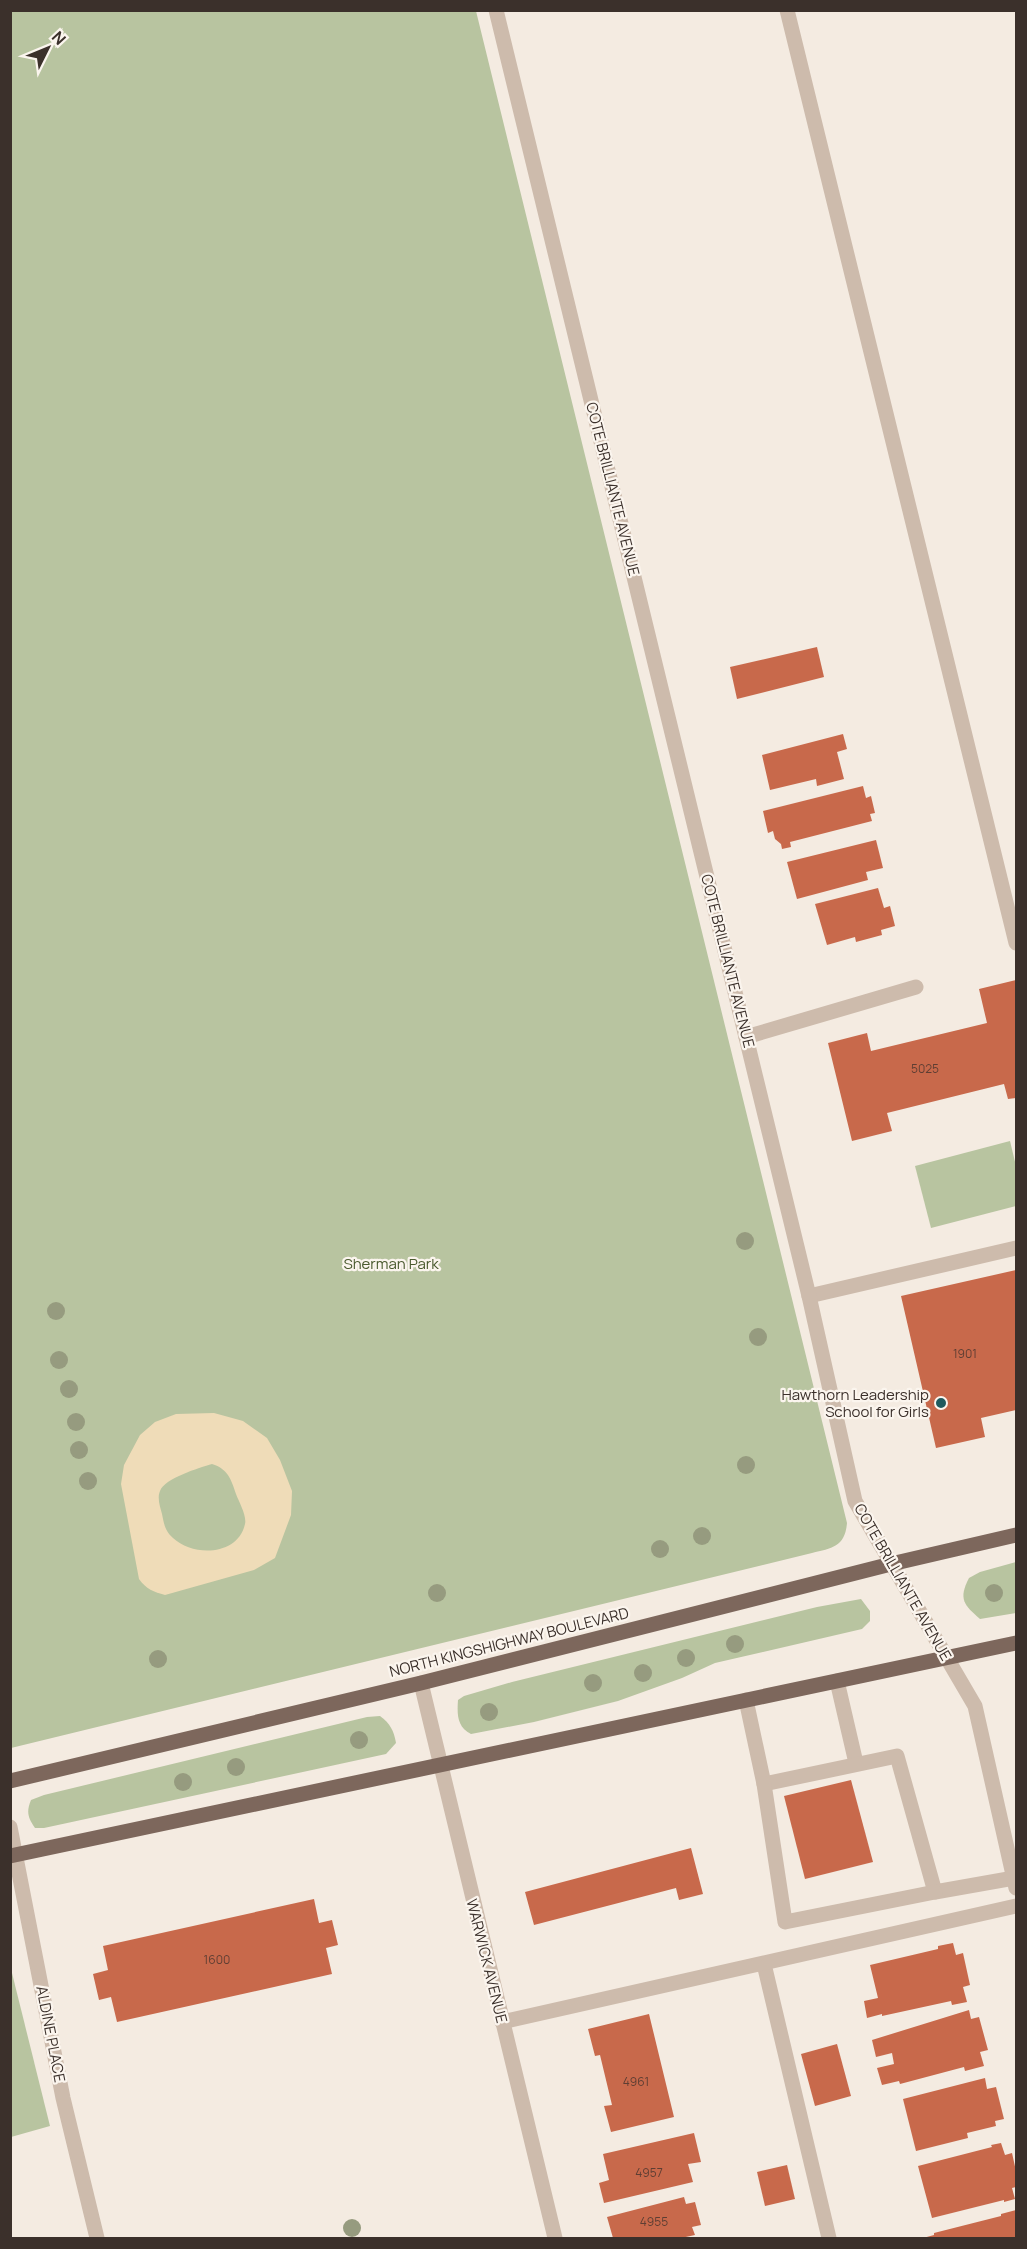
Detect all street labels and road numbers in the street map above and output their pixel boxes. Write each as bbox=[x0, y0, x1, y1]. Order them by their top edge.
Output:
street label: COTE BRILLIANTE AVENUE bbox=[581, 400, 645, 578]
street label: COTE BRILLIANTE AVENUE bbox=[696, 872, 760, 1050]
street label: COTE BRILLIANTE AVENUE bbox=[849, 1499, 957, 1665]
street label: NORTH KINGSHIGHWAY BOULEVARD bbox=[387, 1602, 631, 1682]
street label: WARWICK AVENUE bbox=[461, 1897, 513, 2025]
street label: ALDINE PLACE bbox=[31, 1984, 71, 2084]

